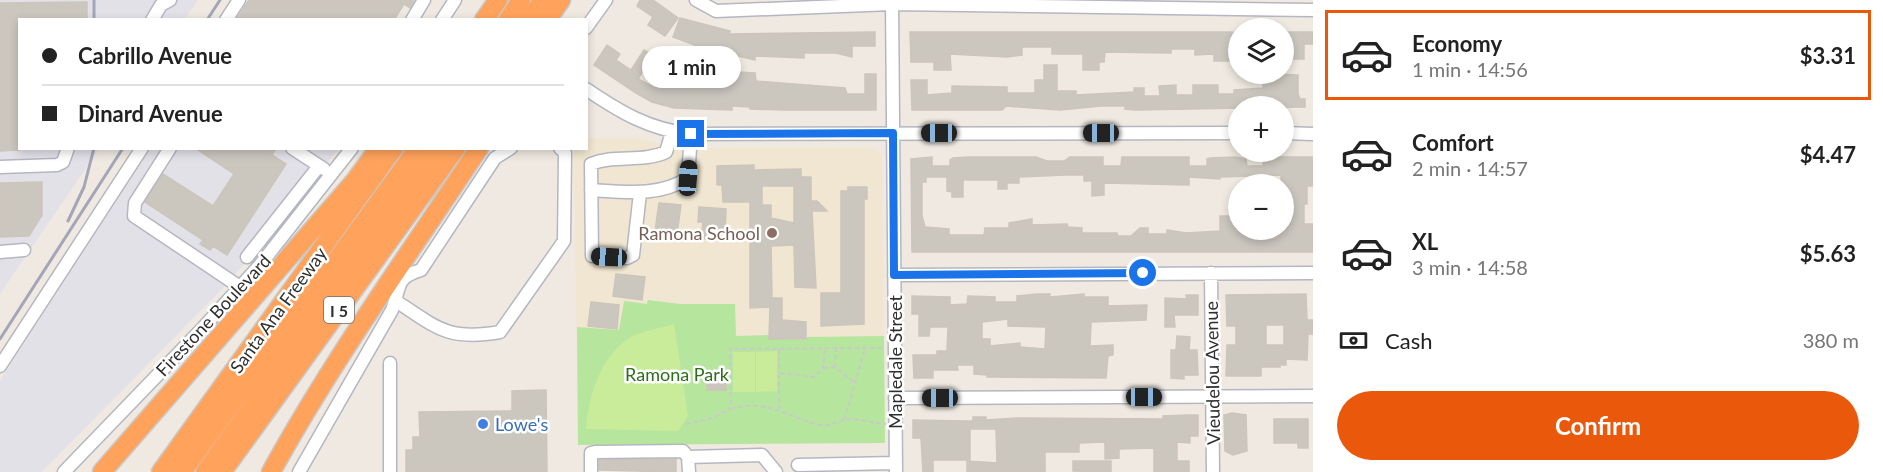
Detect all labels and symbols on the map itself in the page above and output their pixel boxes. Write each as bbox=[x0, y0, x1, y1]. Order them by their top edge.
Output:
callout: 1 min bbox=[642, 47, 740, 89]
route end bbox=[677, 120, 704, 147]
car bbox=[921, 124, 957, 142]
car bbox=[1083, 124, 1119, 142]
car bbox=[678, 159, 698, 197]
place label: Ramona School bbox=[638, 222, 760, 244]
marker: Ramona School bbox=[765, 226, 779, 240]
street label: Santa Ana Freeway bbox=[225, 242, 331, 377]
car bbox=[591, 247, 627, 267]
street label: Firestone Boulevard bbox=[151, 250, 275, 380]
route start bbox=[1129, 259, 1156, 286]
street label: Mapledale Street bbox=[884, 294, 906, 429]
road number: I 5 bbox=[324, 297, 354, 323]
street label: Vieudelou Avenue bbox=[1200, 301, 1224, 445]
park label: Ramona Park bbox=[625, 363, 730, 385]
car bbox=[1126, 388, 1162, 406]
car bbox=[922, 389, 958, 407]
place label: Lowe's bbox=[495, 413, 548, 435]
marker: Lowe's bbox=[476, 417, 490, 431]

